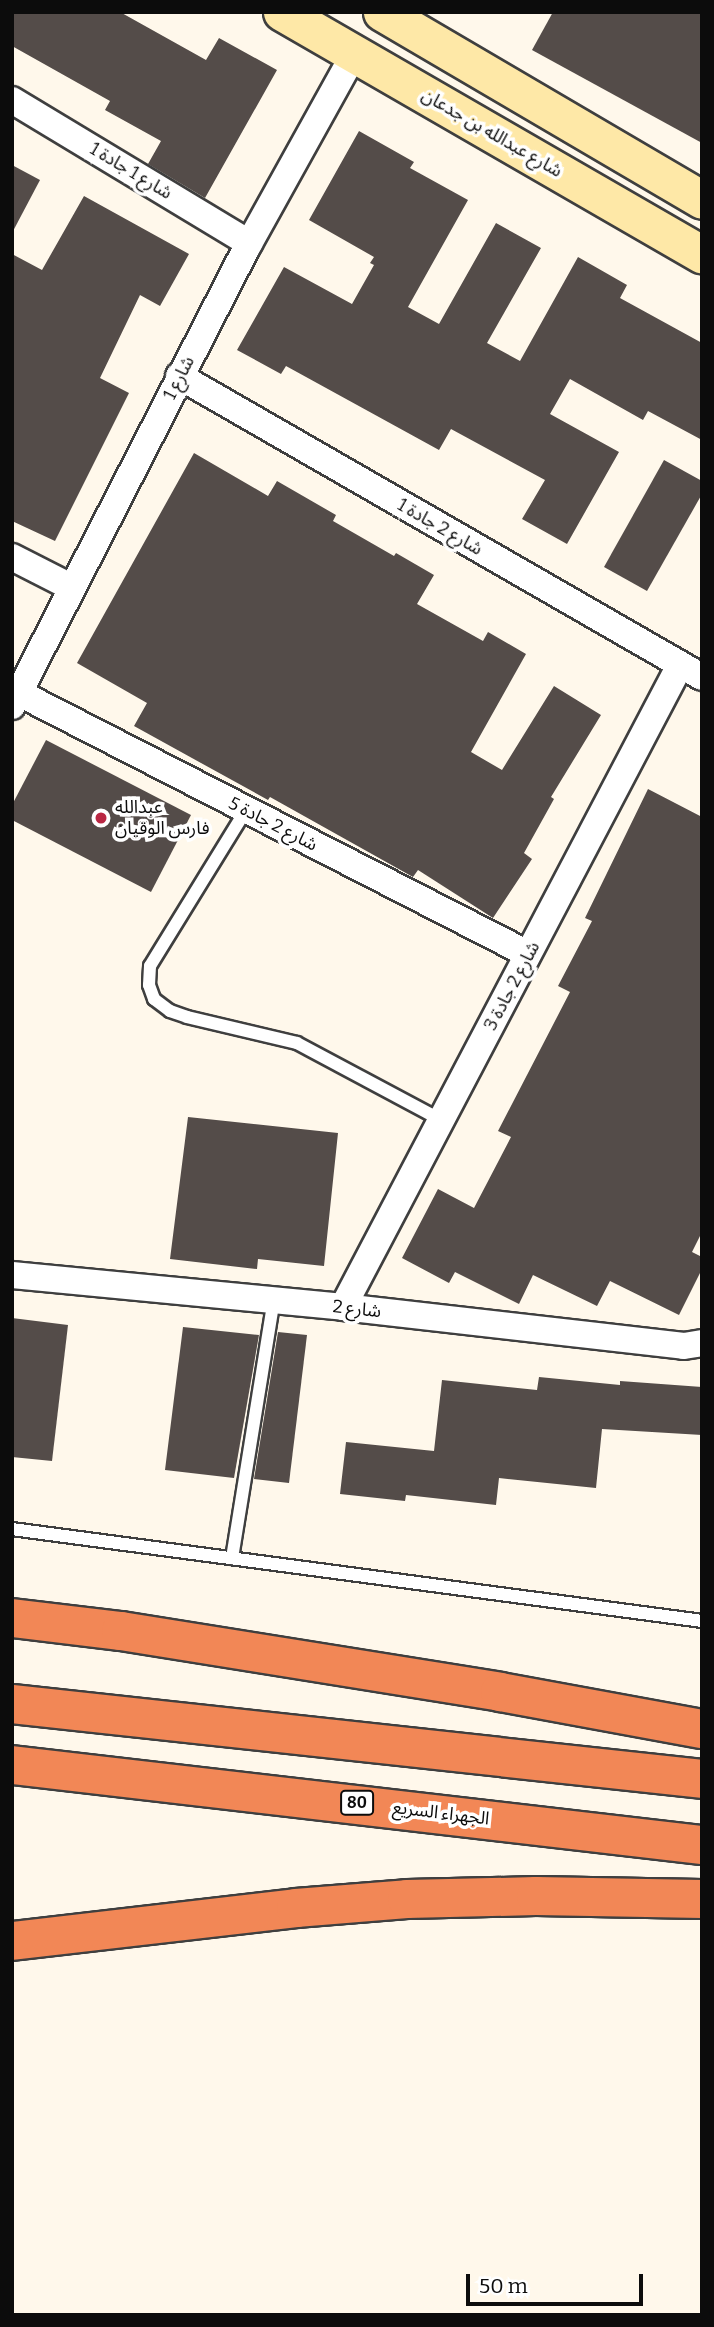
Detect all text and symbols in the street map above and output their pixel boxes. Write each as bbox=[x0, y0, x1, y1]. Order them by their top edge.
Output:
street label: شارع عبدالله بن جدعان bbox=[418, 84, 566, 182]
street label: شارع 1 جادة 1 bbox=[86, 138, 176, 204]
street label: شارع 1 bbox=[159, 353, 199, 403]
street label: شارع 2 جادة 1 bbox=[394, 494, 486, 560]
street label: شارع 2 جادة 5 bbox=[225, 792, 321, 856]
place label: عبدالله فارس الوقيان bbox=[115, 797, 209, 840]
marker: عبدالله فارس الوقيان bbox=[93, 810, 109, 826]
street label: شارع 2 جادة 3 bbox=[480, 938, 544, 1034]
street label: شارع 2 bbox=[332, 1296, 382, 1322]
road number: 80 bbox=[340, 1790, 374, 1815]
street label: الجهراء السريع bbox=[391, 1796, 491, 1830]
scale bar bbox=[469, 2260, 646, 2304]
text: 50 m bbox=[479, 2273, 528, 2299]

